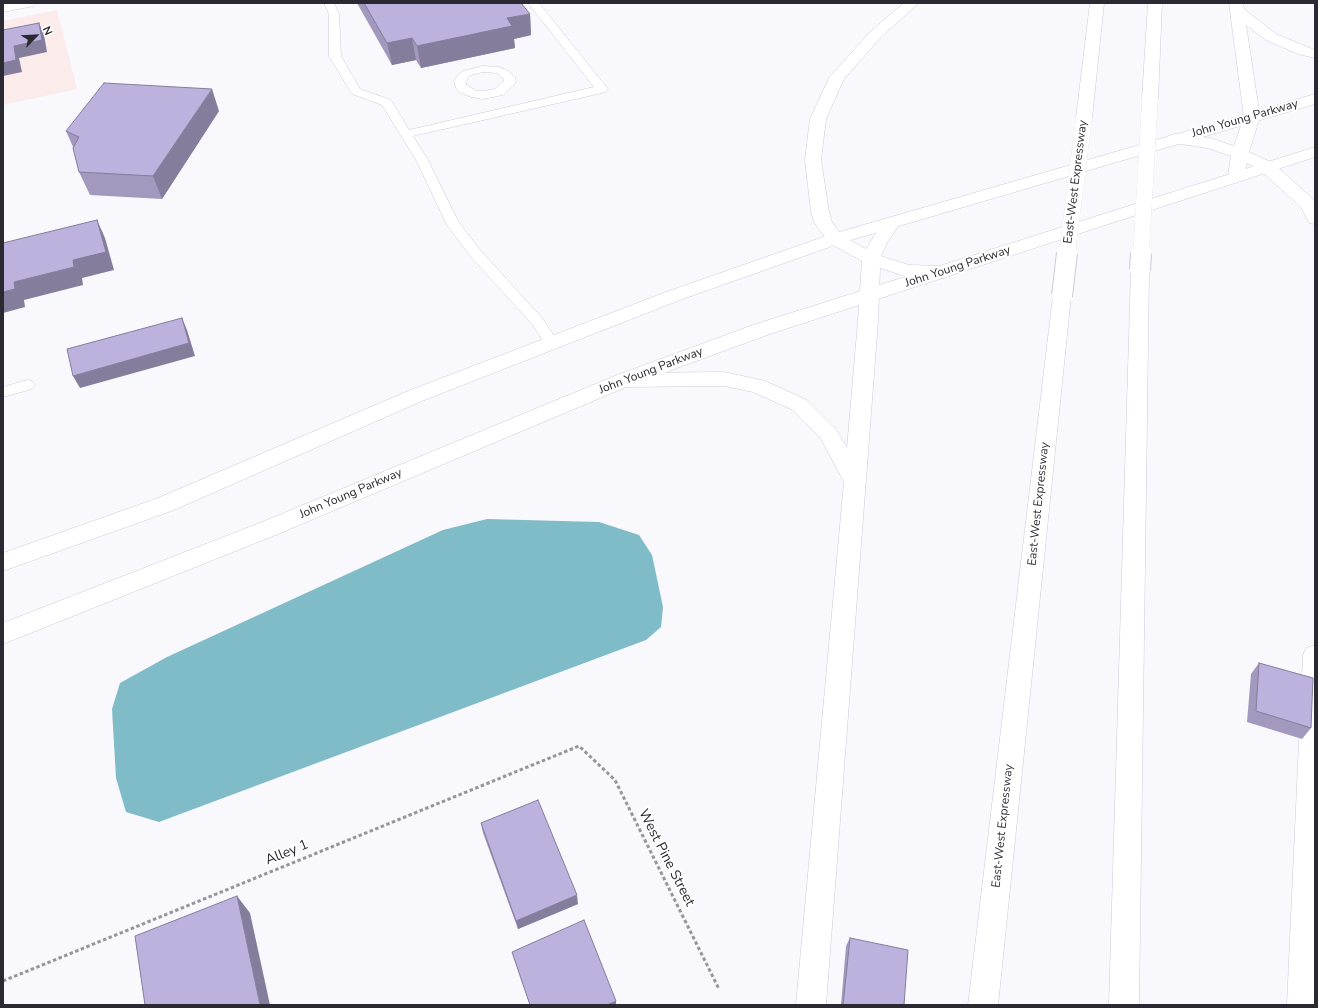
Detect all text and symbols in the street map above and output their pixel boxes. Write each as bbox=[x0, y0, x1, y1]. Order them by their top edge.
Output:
north arrow bbox=[16, 16, 56, 56]
text: N bbox=[39, 24, 56, 38]
street label: John Young Parkway bbox=[1190, 97, 1300, 141]
street label: East-West Expressway bbox=[1061, 119, 1091, 245]
street label: John Young Parkway bbox=[903, 243, 1013, 291]
street label: John Young Parkway bbox=[597, 345, 705, 397]
street label: East-West Expressway bbox=[1025, 441, 1053, 567]
street label: John Young Parkway bbox=[298, 466, 404, 522]
street label: East-West Expressway bbox=[989, 763, 1017, 889]
street label: West Pine Street bbox=[634, 807, 698, 909]
street label: Alley 1 bbox=[263, 837, 311, 869]

